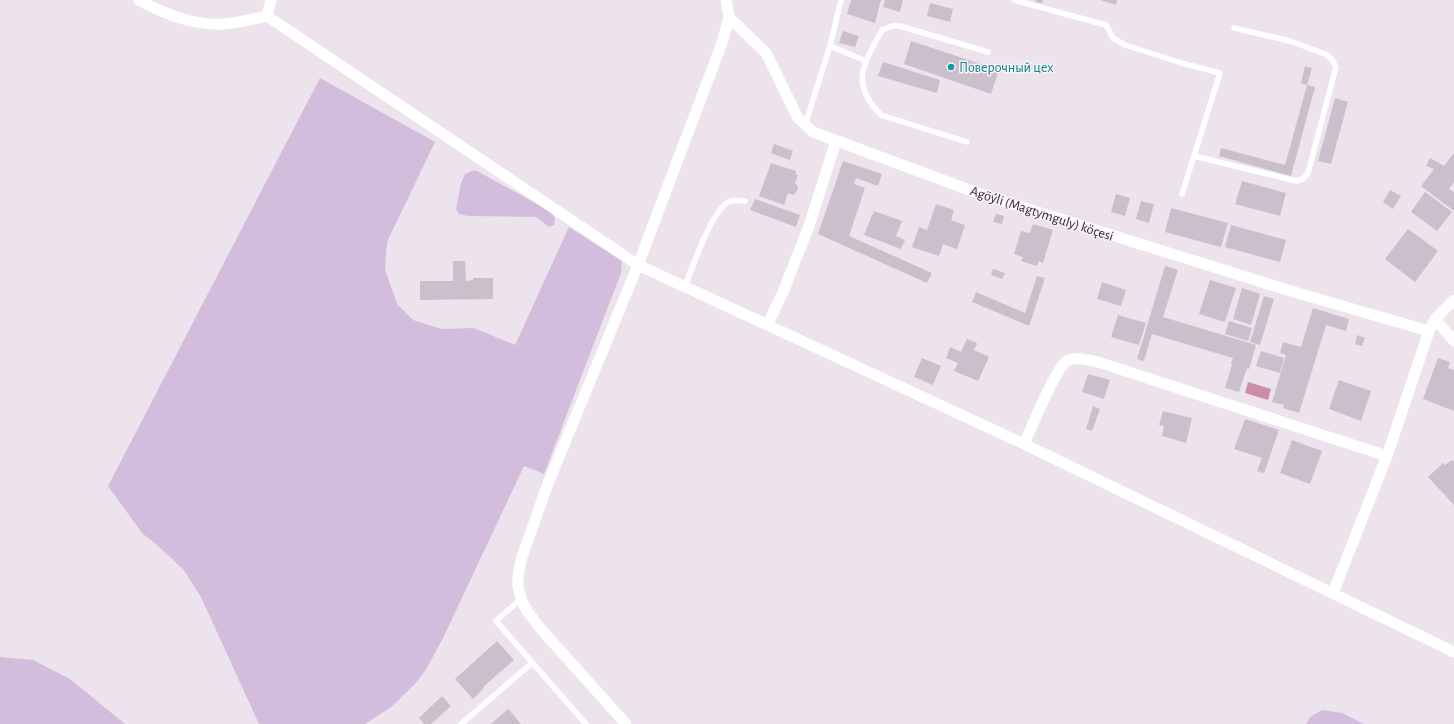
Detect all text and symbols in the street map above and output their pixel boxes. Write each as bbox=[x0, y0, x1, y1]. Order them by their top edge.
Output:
place label: Поверочный цех bbox=[959, 61, 1054, 75]
marker: Поверочный цех bbox=[946, 62, 956, 72]
street label: Agöýli (Magtymguly) köçesi bbox=[968, 184, 1115, 244]

